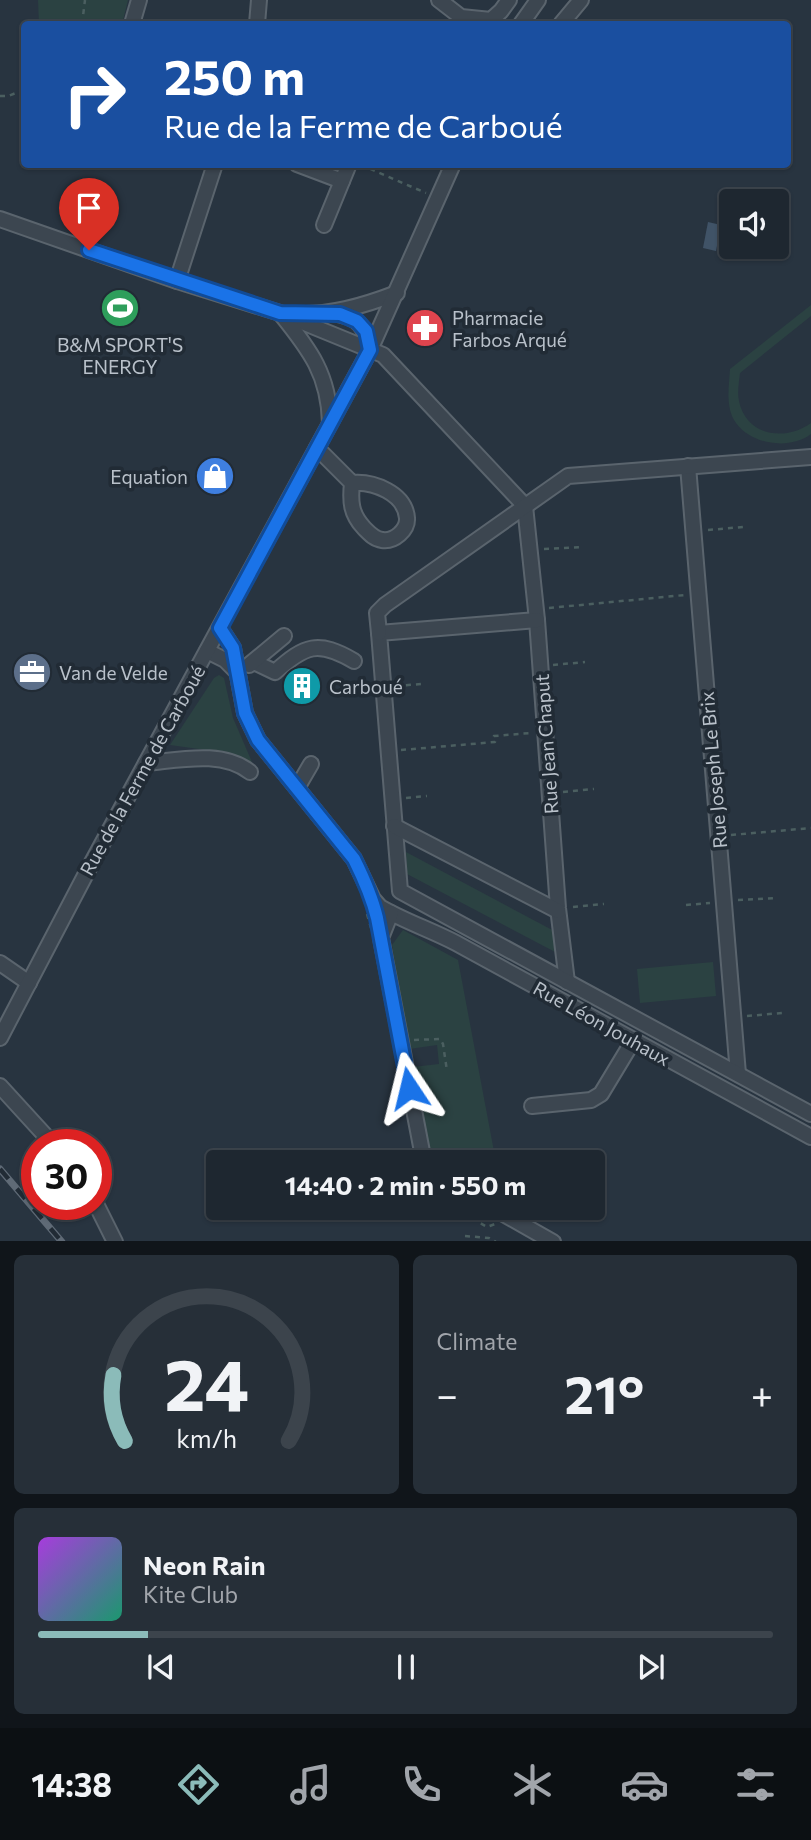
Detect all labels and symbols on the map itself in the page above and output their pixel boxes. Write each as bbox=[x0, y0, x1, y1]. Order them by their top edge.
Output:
pin bbox=[59, 178, 119, 250]
sports icon: B&M SPORT'S ENERGY bbox=[99, 287, 141, 329]
place label: Pharmacie Farbos Arqué bbox=[452, 306, 567, 351]
pharmacy icon: Pharmacie Farbos Arqué bbox=[404, 307, 446, 349]
place label: B&M SPORT'S ENERGY bbox=[57, 333, 183, 378]
shop icon: Equation bbox=[194, 455, 236, 497]
place label: Equation bbox=[110, 465, 188, 488]
office icon: Van de Velde bbox=[11, 651, 53, 693]
place label: Van de Velde bbox=[59, 661, 168, 684]
street label: Rue de la Ferme de Carboué bbox=[75, 661, 209, 879]
building icon: Carboué bbox=[281, 665, 323, 707]
street label: Rue Jean Chaput bbox=[530, 673, 562, 815]
place label: Carboué bbox=[329, 675, 403, 698]
street label: Rue Joseph Le Brix bbox=[695, 691, 731, 849]
street label: Rue Léon Jouhaux bbox=[530, 976, 674, 1070]
position arrow bbox=[372, 1051, 446, 1125]
speed limit sign: 30 bbox=[21, 1129, 112, 1220]

